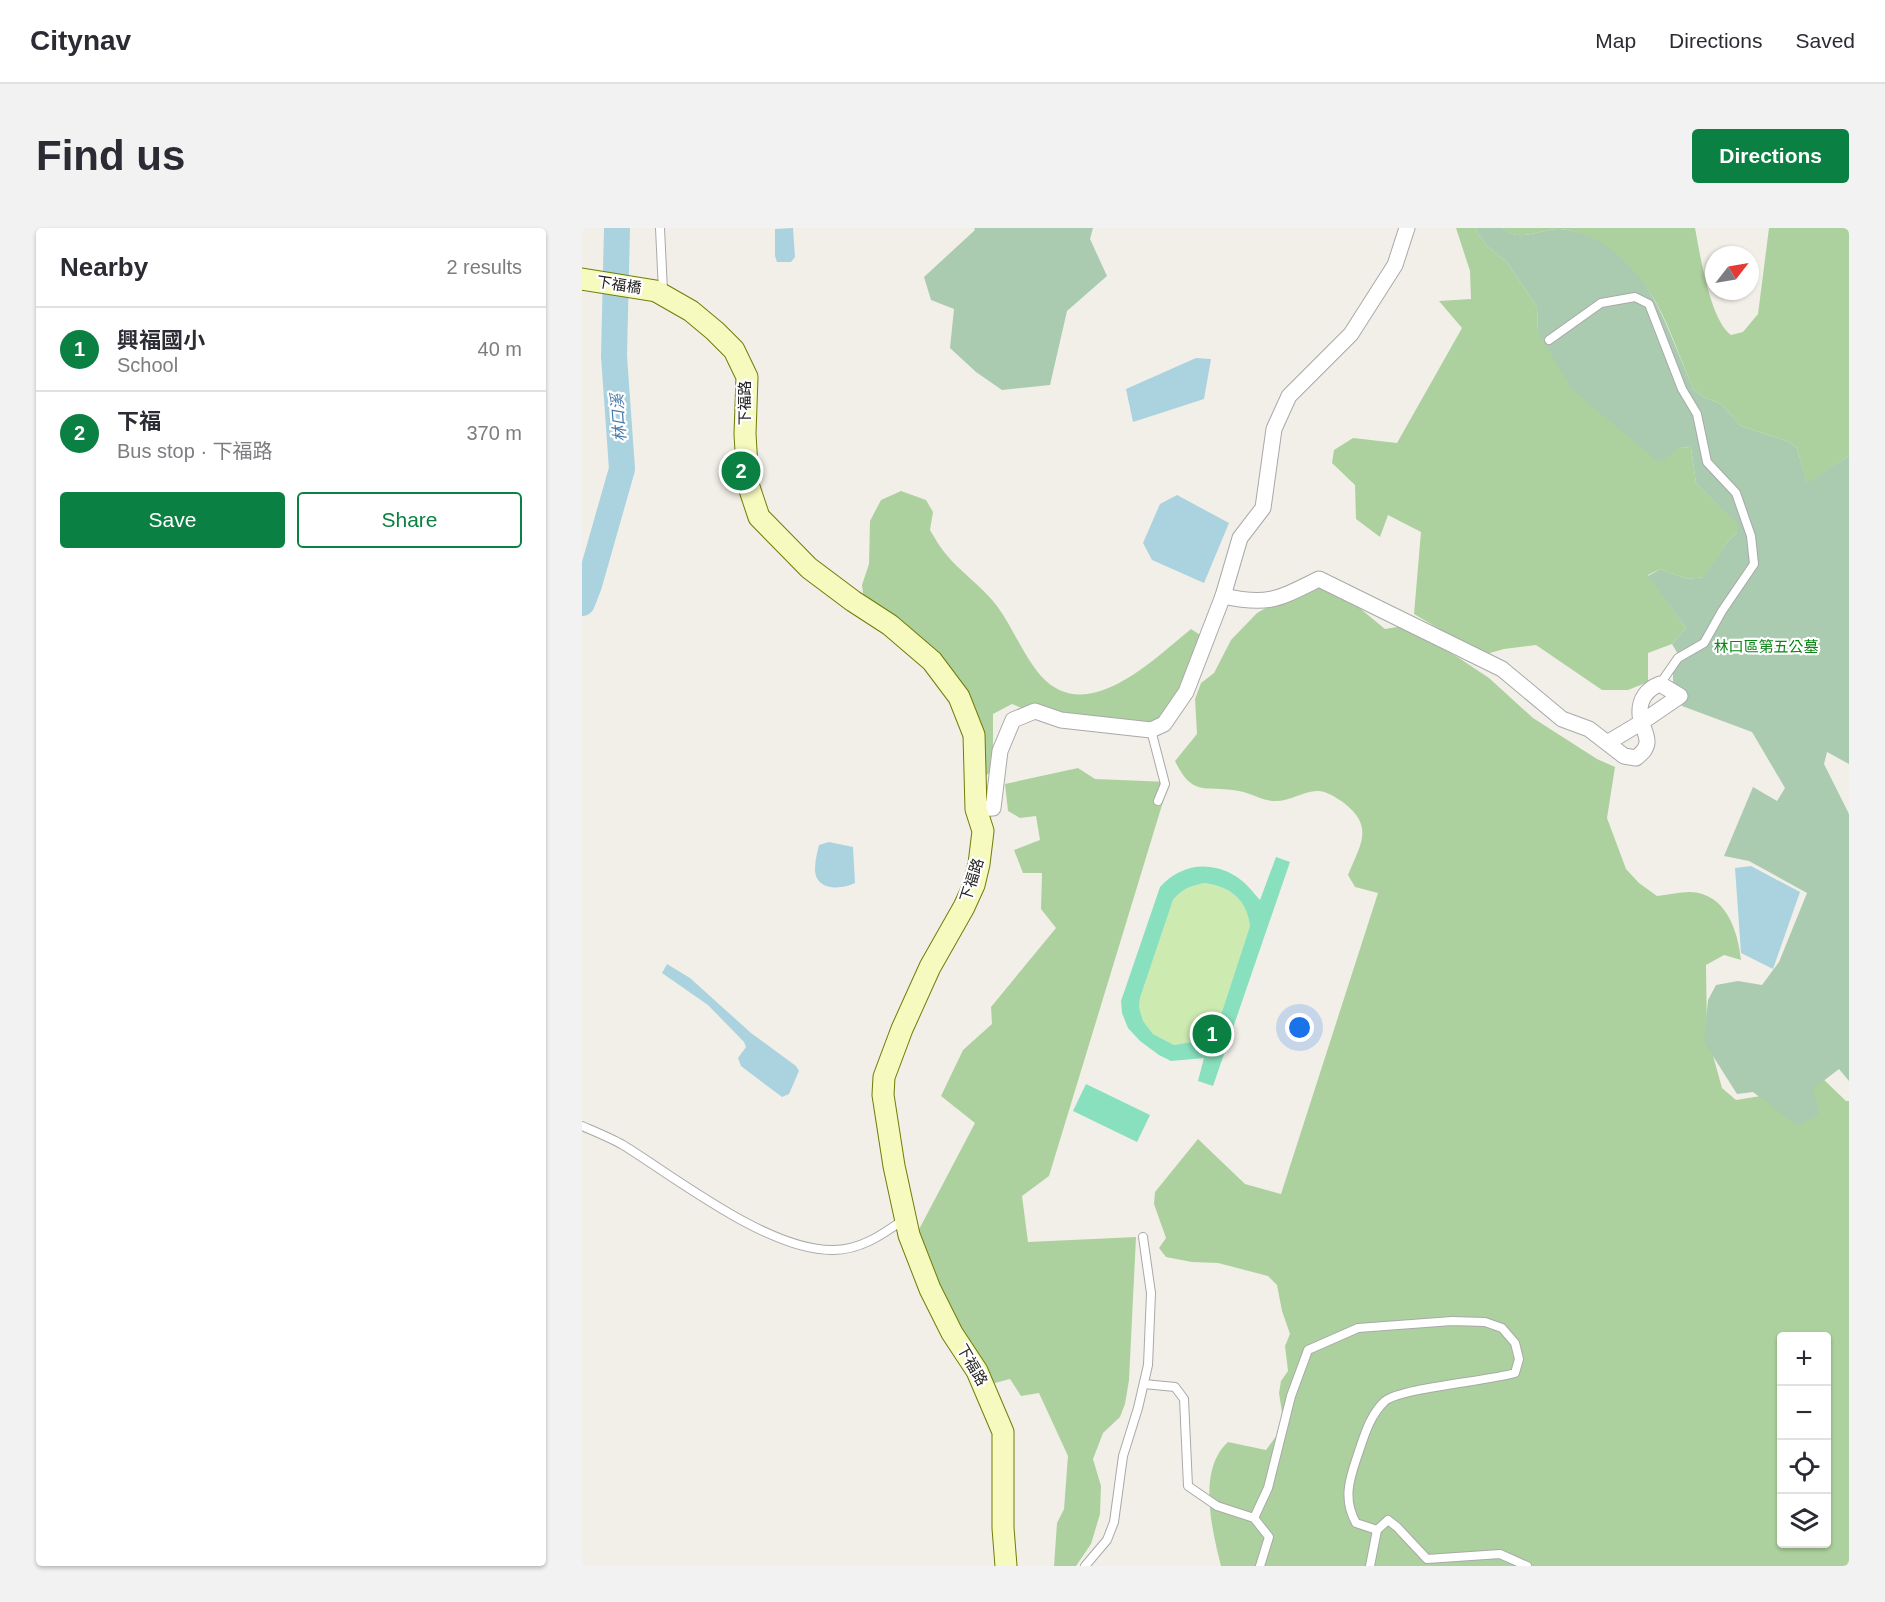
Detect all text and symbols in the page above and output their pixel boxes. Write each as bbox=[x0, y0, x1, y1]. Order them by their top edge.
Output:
text: Citynav bbox=[30, 25, 131, 56]
text: Map bbox=[1595, 29, 1636, 52]
text: Directions bbox=[1669, 29, 1762, 52]
text: Saved bbox=[1795, 29, 1855, 52]
button: Directions bbox=[1692, 129, 1849, 183]
text: Find us bbox=[36, 132, 185, 179]
north arrow bbox=[1705, 246, 1759, 300]
text: Nearby bbox=[60, 252, 148, 282]
text: 2 results bbox=[446, 256, 522, 278]
street label: 下福橋 bbox=[596, 273, 643, 296]
text: 興福國小 bbox=[117, 328, 205, 353]
text: 1 bbox=[74, 338, 85, 360]
text: 40 m bbox=[478, 338, 522, 360]
text: School bbox=[117, 354, 178, 376]
street label: 下福路 bbox=[736, 380, 753, 426]
water label: 林口溪 bbox=[608, 391, 629, 443]
text: 下福 bbox=[117, 409, 161, 434]
text: 2 bbox=[74, 422, 85, 444]
text: 370 m bbox=[466, 422, 522, 444]
text: Bus stop · 下福路 bbox=[117, 440, 273, 462]
pin: 2 bbox=[722, 448, 760, 494]
button: Save bbox=[60, 492, 285, 548]
button: Share bbox=[297, 492, 522, 548]
park label: 林口區第五公墓 bbox=[1713, 638, 1819, 655]
street label: 下福路 bbox=[956, 856, 987, 904]
pin: 1 bbox=[1192, 1012, 1232, 1056]
your location bbox=[1285, 1013, 1314, 1042]
map controls bbox=[1777, 1332, 1831, 1548]
button: + bbox=[1777, 1332, 1831, 1386]
street label: 下福路 bbox=[954, 1341, 991, 1388]
button: − bbox=[1777, 1386, 1831, 1440]
button: locate bbox=[1777, 1440, 1831, 1494]
button: layers bbox=[1777, 1494, 1831, 1548]

